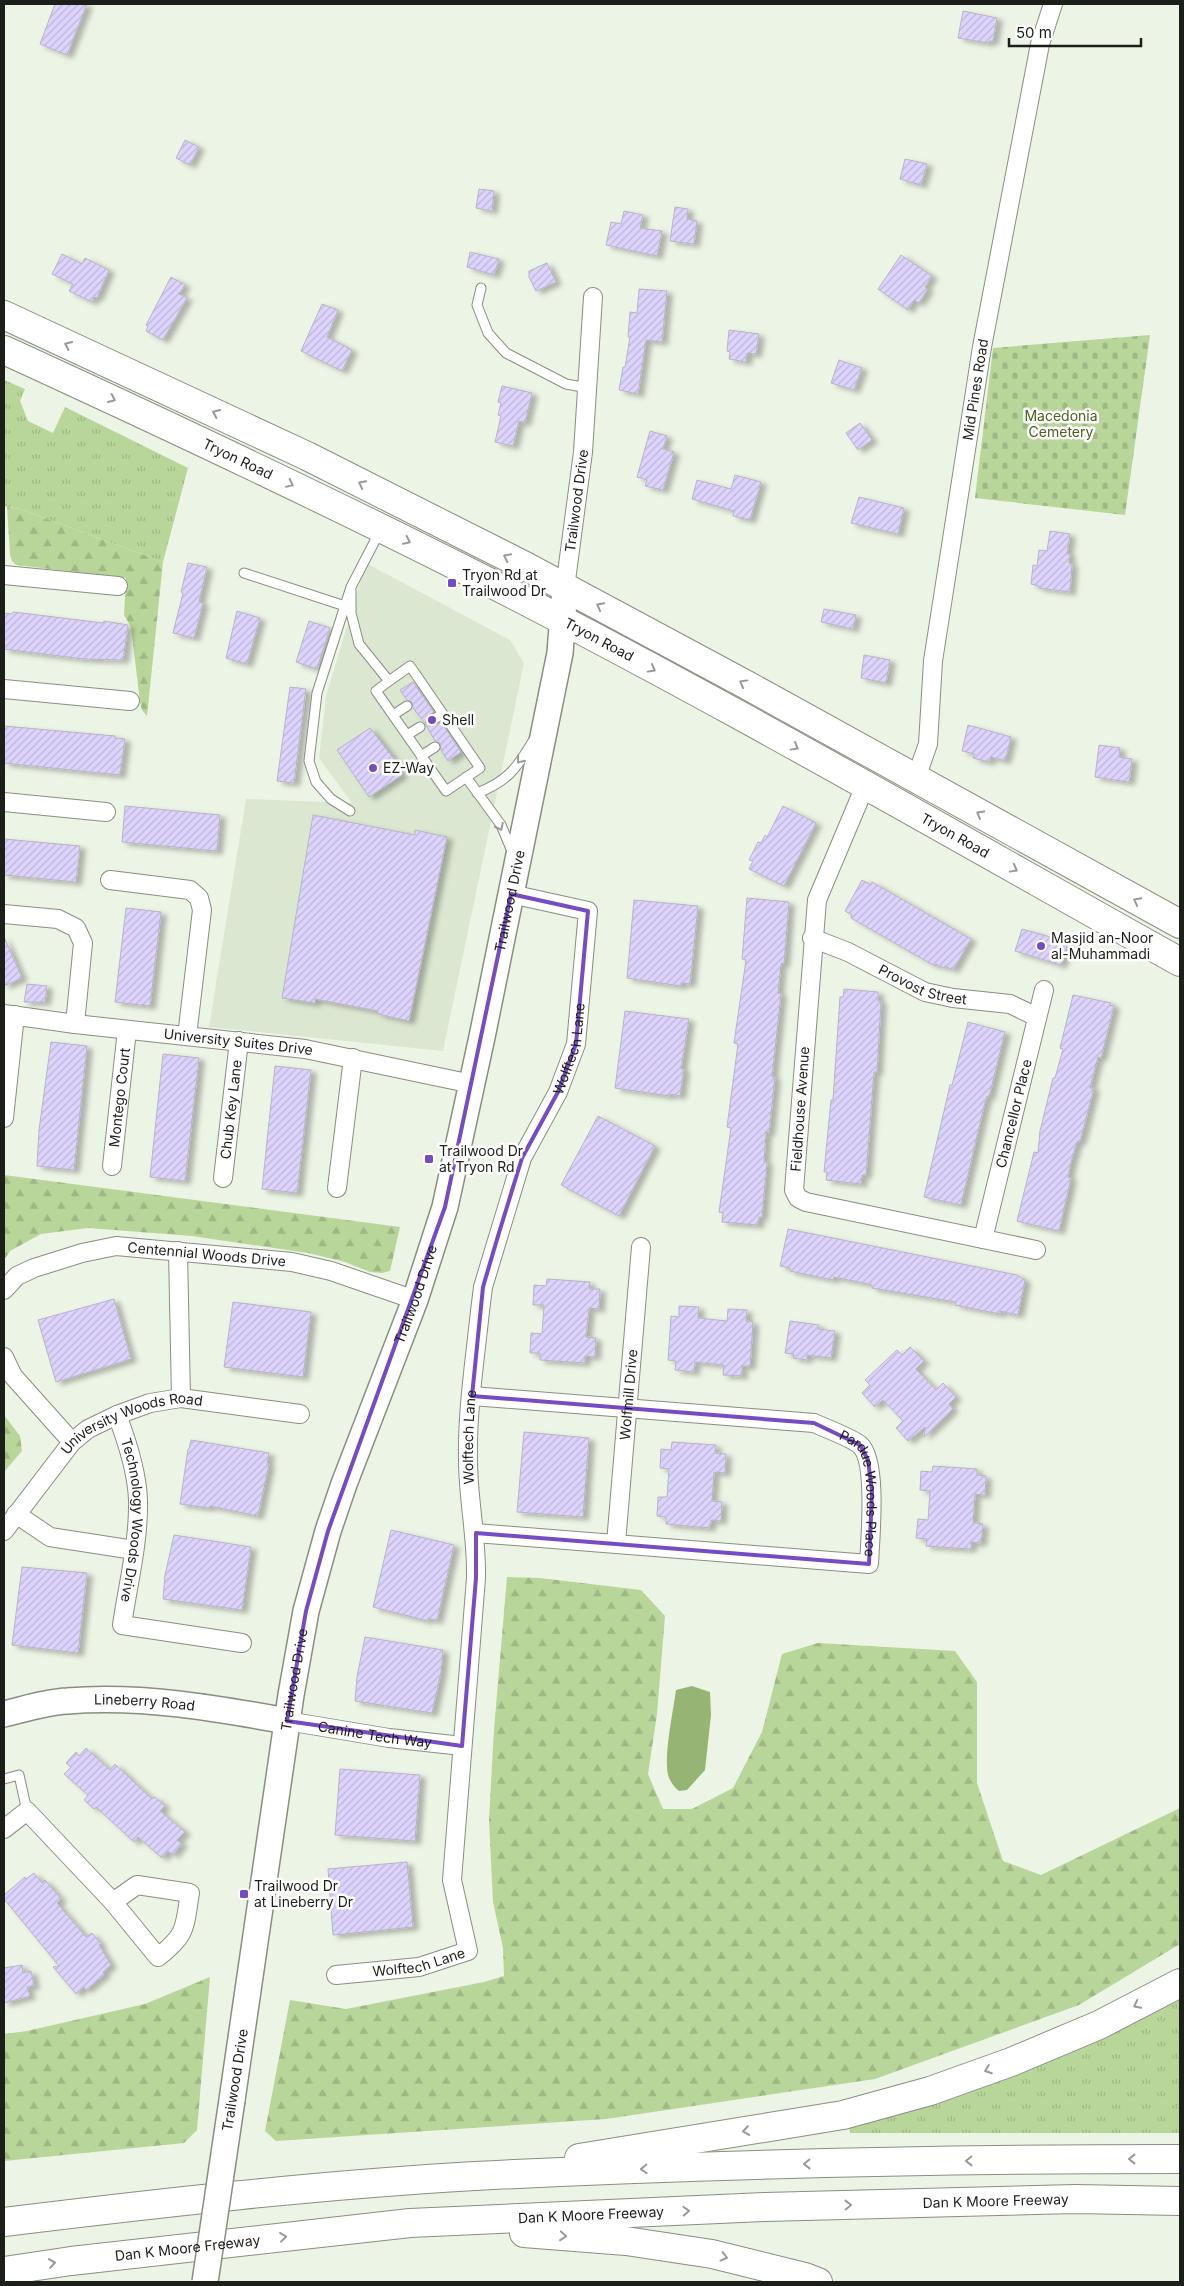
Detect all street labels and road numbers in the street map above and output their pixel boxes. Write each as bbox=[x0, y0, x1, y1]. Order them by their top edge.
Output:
street label: Mid Pines Road bbox=[959, 337, 991, 441]
street label: Tryon Road bbox=[200, 435, 276, 483]
street label: Trailwood Drive bbox=[561, 448, 591, 553]
street label: Tryon Road bbox=[562, 614, 637, 664]
street label: Tryon Road bbox=[918, 809, 992, 861]
street label: Trailwood Drive bbox=[491, 848, 528, 953]
street label: Provost Street bbox=[876, 960, 968, 1007]
street label: Wolftech Lane bbox=[549, 1002, 588, 1097]
street label: University Suites Drive bbox=[163, 1025, 315, 1058]
street label: Montego Court bbox=[105, 1046, 133, 1148]
street label: Fieldhouse Avenue bbox=[787, 1046, 812, 1172]
street label: Chancellor Place bbox=[992, 1057, 1035, 1170]
street label: Chub Key Lane bbox=[216, 1059, 245, 1160]
street label: Centennial Woods Drive bbox=[127, 1238, 287, 1269]
street label: Trailwood Drive bbox=[390, 1243, 440, 1346]
street label: Wolfmill Drive bbox=[616, 1348, 640, 1441]
street label: University Woods Road bbox=[57, 1389, 204, 1457]
street label: Wolftech Lane bbox=[459, 1389, 479, 1485]
street label: Pardue Woods Place bbox=[837, 1426, 881, 1558]
street label: Technology Woods Drive bbox=[118, 1436, 147, 1604]
street label: Trailwood Drive bbox=[277, 1627, 311, 1732]
street label: Lineberry Road bbox=[94, 1690, 196, 1714]
street label: Canine Tech Way bbox=[317, 1717, 433, 1751]
street label: Wolftech Lane bbox=[372, 1944, 467, 1979]
street label: Trailwood Drive bbox=[218, 2028, 251, 2132]
street label: Dan K Moore Freeway bbox=[922, 2190, 1069, 2211]
street label: Dan K Moore Freeway bbox=[518, 2203, 664, 2226]
street label: Dan K Moore Freeway bbox=[114, 2231, 261, 2264]

